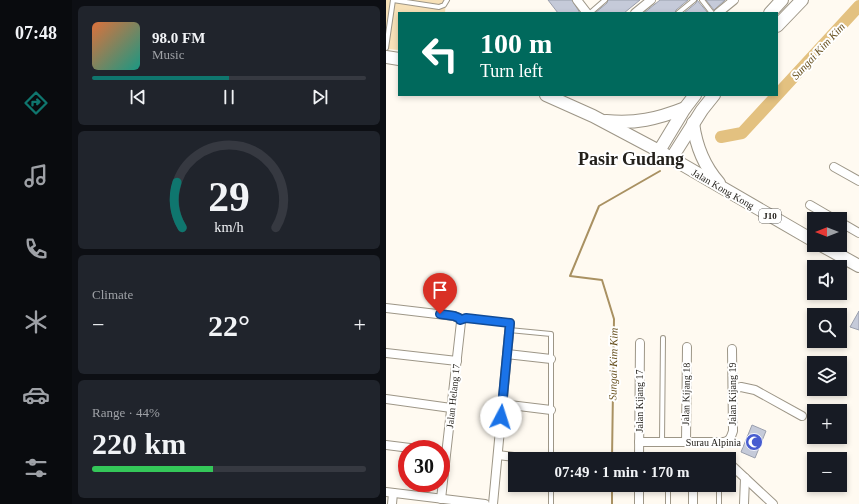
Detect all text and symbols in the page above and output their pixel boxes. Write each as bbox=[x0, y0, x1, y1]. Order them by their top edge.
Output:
water label: Sungai Kim Kim bbox=[789, 20, 847, 82]
text: 07:48 bbox=[15, 23, 57, 43]
icon: left bbox=[414, 28, 466, 80]
text: 100 m bbox=[480, 28, 552, 59]
text: 98.0 FM bbox=[152, 30, 205, 46]
text: Music bbox=[152, 47, 185, 62]
text: Turn left bbox=[480, 61, 543, 81]
icon: previous bbox=[127, 86, 149, 108]
icon: pause bbox=[218, 86, 240, 108]
icon: next bbox=[309, 86, 331, 108]
icon: directions bbox=[22, 89, 50, 117]
district label: Pasir Gudang bbox=[578, 149, 684, 169]
icon: music bbox=[22, 162, 50, 190]
street label: Jalan Kong Kong bbox=[690, 167, 756, 211]
text: 29 bbox=[208, 174, 250, 220]
road number: J10 bbox=[759, 209, 781, 223]
north arrow bbox=[807, 212, 847, 252]
map controls bbox=[807, 212, 847, 492]
text: km/h bbox=[214, 218, 244, 234]
icon: phone bbox=[22, 235, 50, 263]
button: sound bbox=[807, 260, 847, 300]
pin bbox=[423, 273, 457, 314]
icon: arrive bbox=[429, 279, 451, 301]
text: Climate bbox=[92, 287, 133, 302]
icon: climate bbox=[22, 308, 50, 336]
button: search bbox=[807, 308, 847, 348]
text: 22° bbox=[208, 309, 250, 342]
text: − bbox=[92, 312, 104, 337]
text: + bbox=[354, 312, 366, 337]
water label: Sungai Kim Kim bbox=[606, 327, 620, 400]
button: layers bbox=[807, 356, 847, 396]
street label: Jalan Helang 17 bbox=[444, 363, 462, 429]
street label: Jalan Kijang 18 bbox=[680, 363, 692, 425]
street label: Jalan Kijang 19 bbox=[727, 363, 738, 425]
street label: Jalan Kijang 17 bbox=[634, 370, 645, 432]
icon: car bbox=[22, 381, 50, 409]
position arrow bbox=[480, 396, 522, 438]
button: + bbox=[807, 404, 847, 444]
text: Range · 44% bbox=[92, 405, 160, 420]
text: 220 km bbox=[92, 427, 186, 460]
mosque icon: Surau Alpinia bbox=[744, 432, 764, 452]
place label: Surau Alpinia bbox=[686, 437, 742, 448]
speed limit sign: 30 bbox=[398, 440, 450, 492]
button: − bbox=[807, 452, 847, 492]
icon: filters bbox=[22, 454, 50, 482]
text: 07:49 · 1 min · 170 m bbox=[555, 464, 690, 480]

